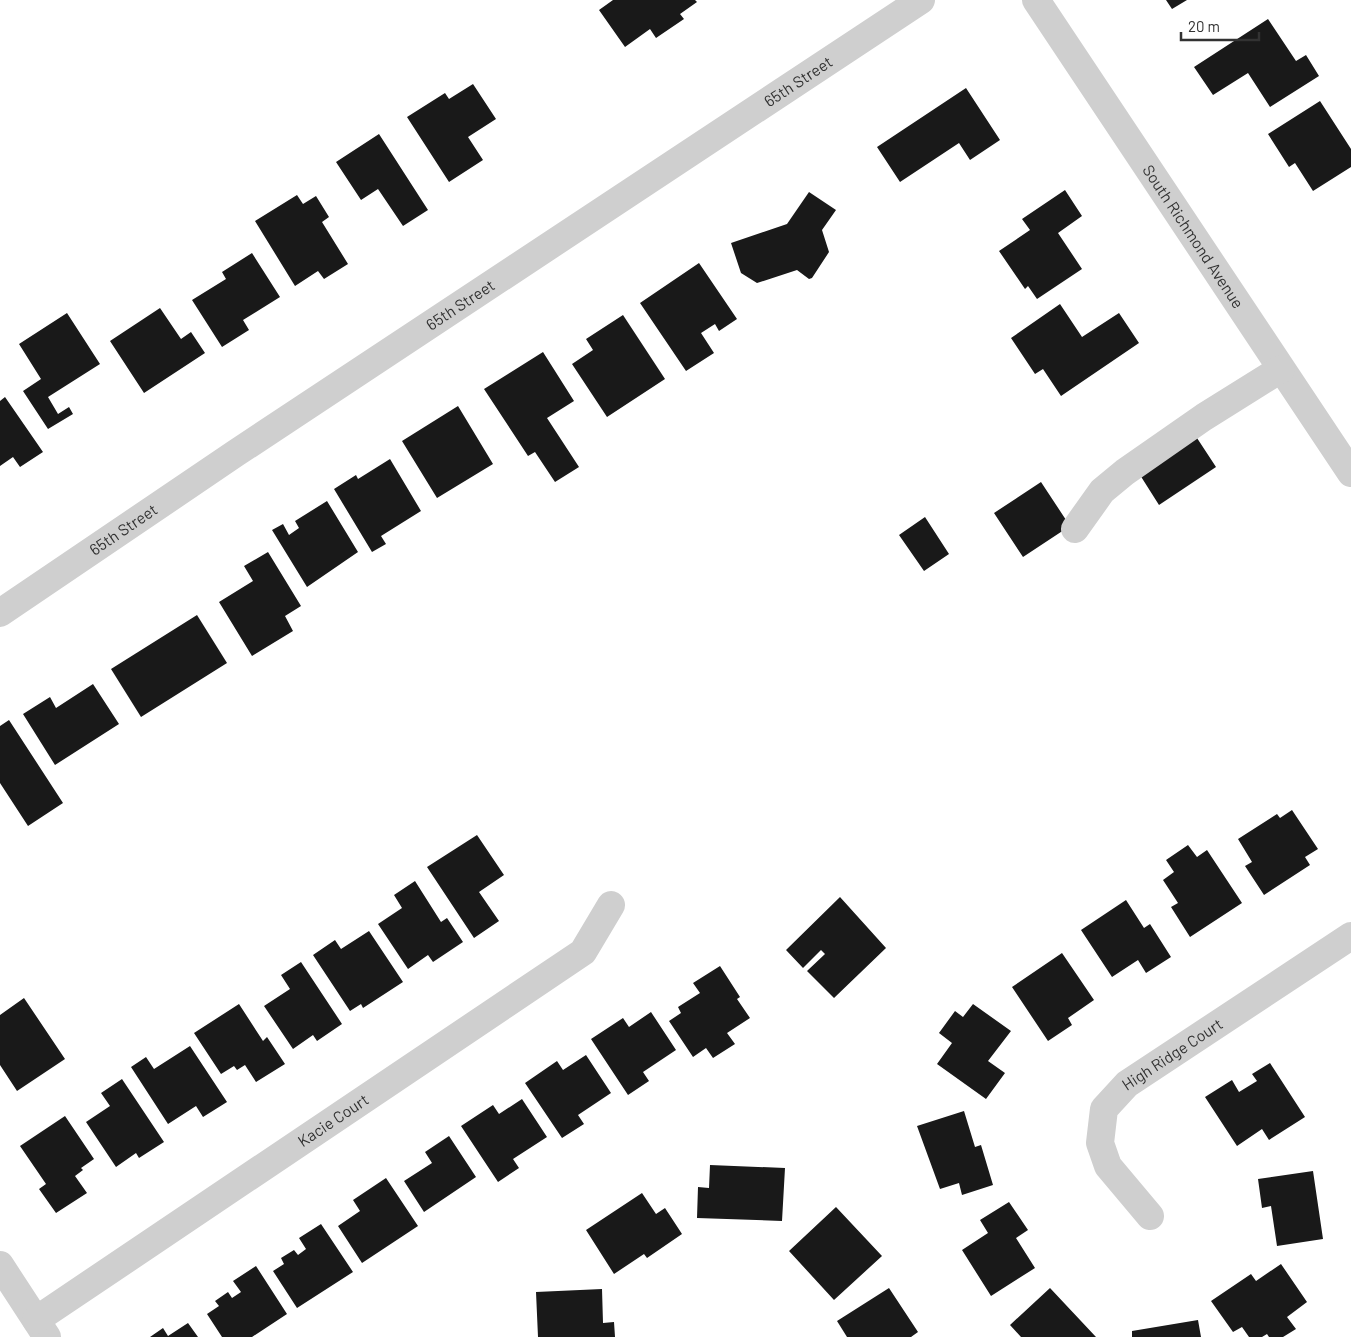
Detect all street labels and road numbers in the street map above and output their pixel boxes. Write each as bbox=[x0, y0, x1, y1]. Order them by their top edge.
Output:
street label: 65th Street bbox=[760, 51, 836, 110]
street label: South Richmond Avenue bbox=[1139, 161, 1248, 311]
street label: 65th Street bbox=[422, 275, 498, 334]
street label: 65th Street bbox=[85, 499, 161, 559]
street label: High Ridge Court bbox=[1118, 1014, 1226, 1094]
street label: Kacie Court bbox=[294, 1089, 372, 1150]

